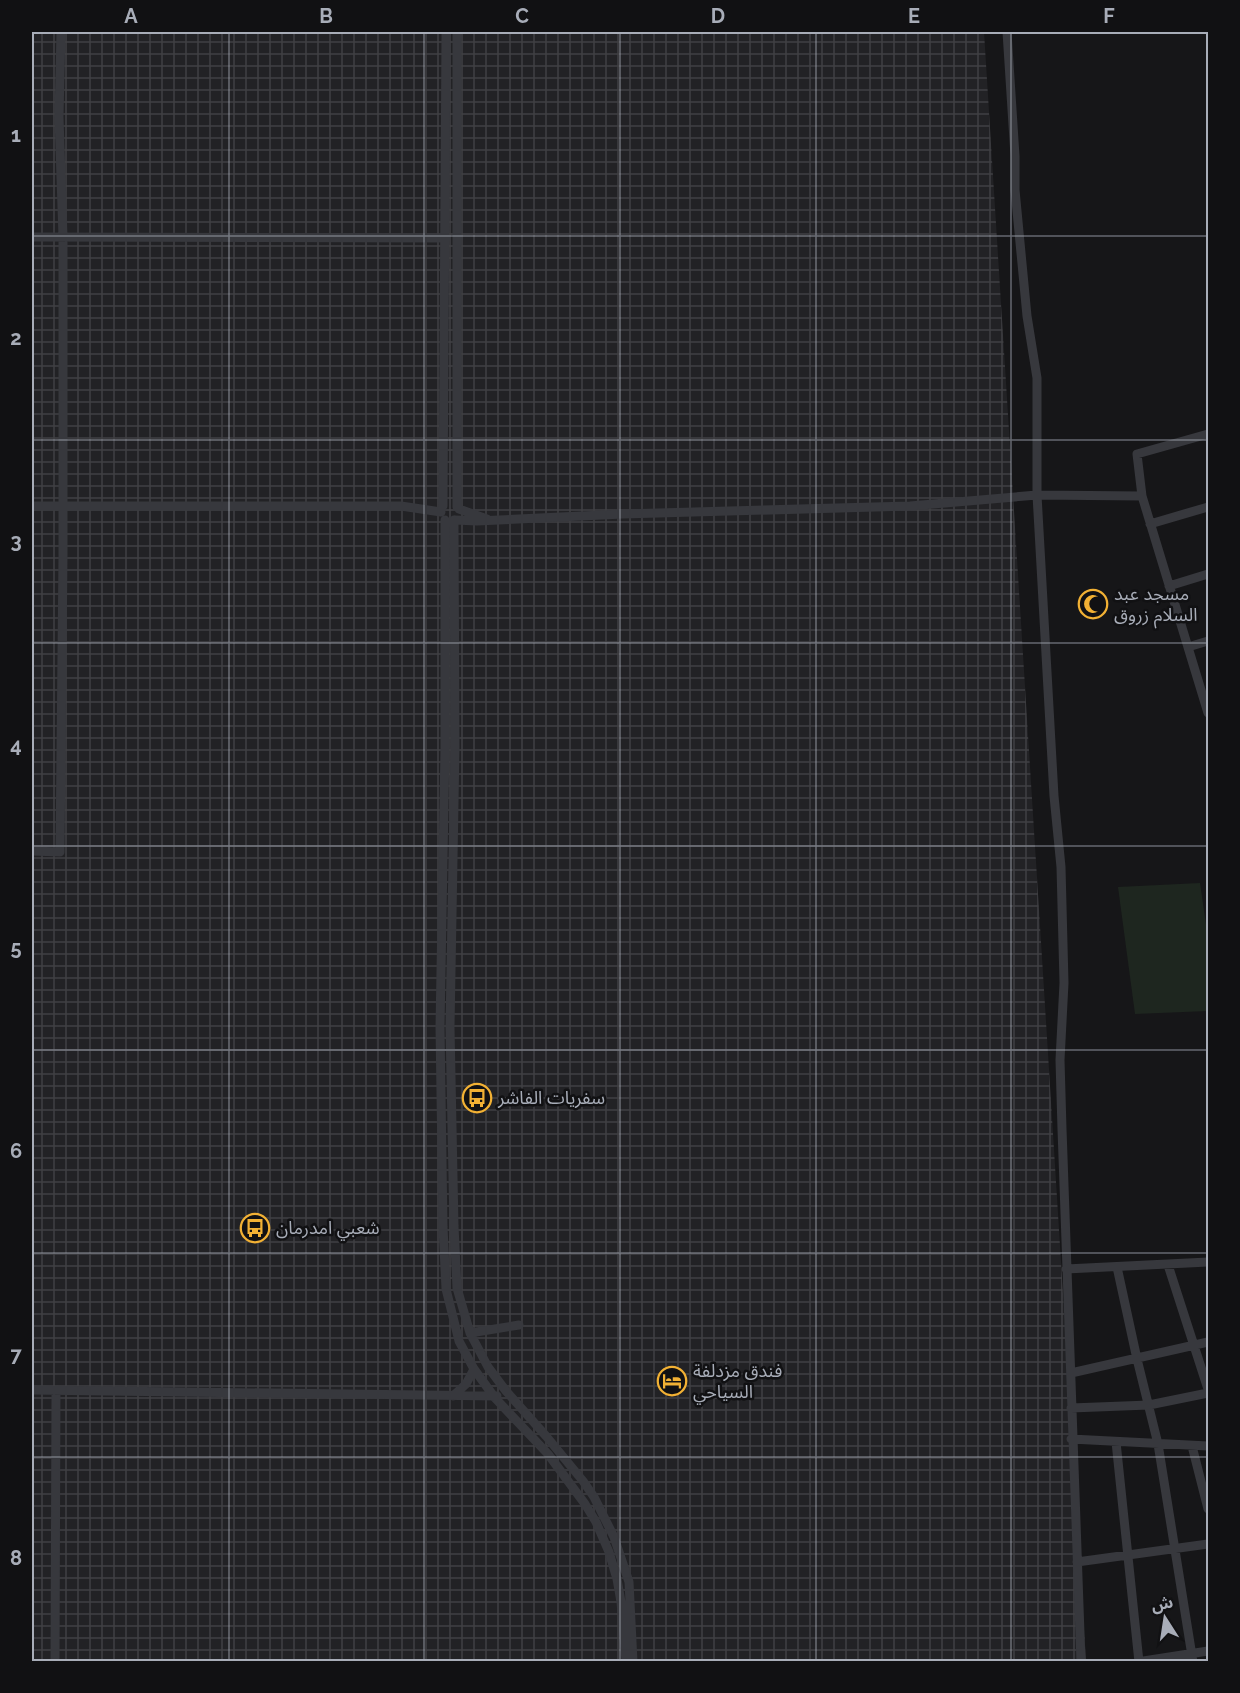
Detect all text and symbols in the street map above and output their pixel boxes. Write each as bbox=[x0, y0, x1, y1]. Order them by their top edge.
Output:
text: A bbox=[124, 4, 138, 28]
text: B bbox=[319, 4, 333, 28]
text: C bbox=[515, 4, 529, 28]
text: D bbox=[711, 4, 725, 28]
text: E bbox=[908, 4, 920, 28]
text: F bbox=[1103, 4, 1115, 28]
text: 1 bbox=[11, 123, 21, 147]
text: 2 bbox=[10, 326, 22, 350]
text: 3 bbox=[10, 529, 22, 553]
place label: مسجد عبد السلام زروق bbox=[1114, 583, 1198, 629]
mosque icon: مسجد عبد السلام زروق bbox=[1077, 588, 1109, 620]
text: 4 bbox=[10, 733, 22, 757]
text: 5 bbox=[10, 936, 22, 960]
bus stop icon: سفريات الفاشر bbox=[461, 1082, 493, 1114]
place label: سفريات الفاشر bbox=[497, 1087, 605, 1109]
text: 6 bbox=[10, 1139, 22, 1163]
bus stop icon: شعبي امدرمان bbox=[239, 1212, 271, 1244]
place label: شعبي امدرمان bbox=[276, 1217, 380, 1241]
text: 7 bbox=[10, 1343, 22, 1367]
place label: فندق مزدلفة السياحي bbox=[693, 1360, 782, 1405]
hotel icon: فندق مزدلفة السياحي bbox=[656, 1365, 688, 1397]
text: 8 bbox=[10, 1546, 22, 1570]
north arrow bbox=[1135, 1588, 1195, 1648]
text: ش bbox=[1149, 1592, 1175, 1615]

